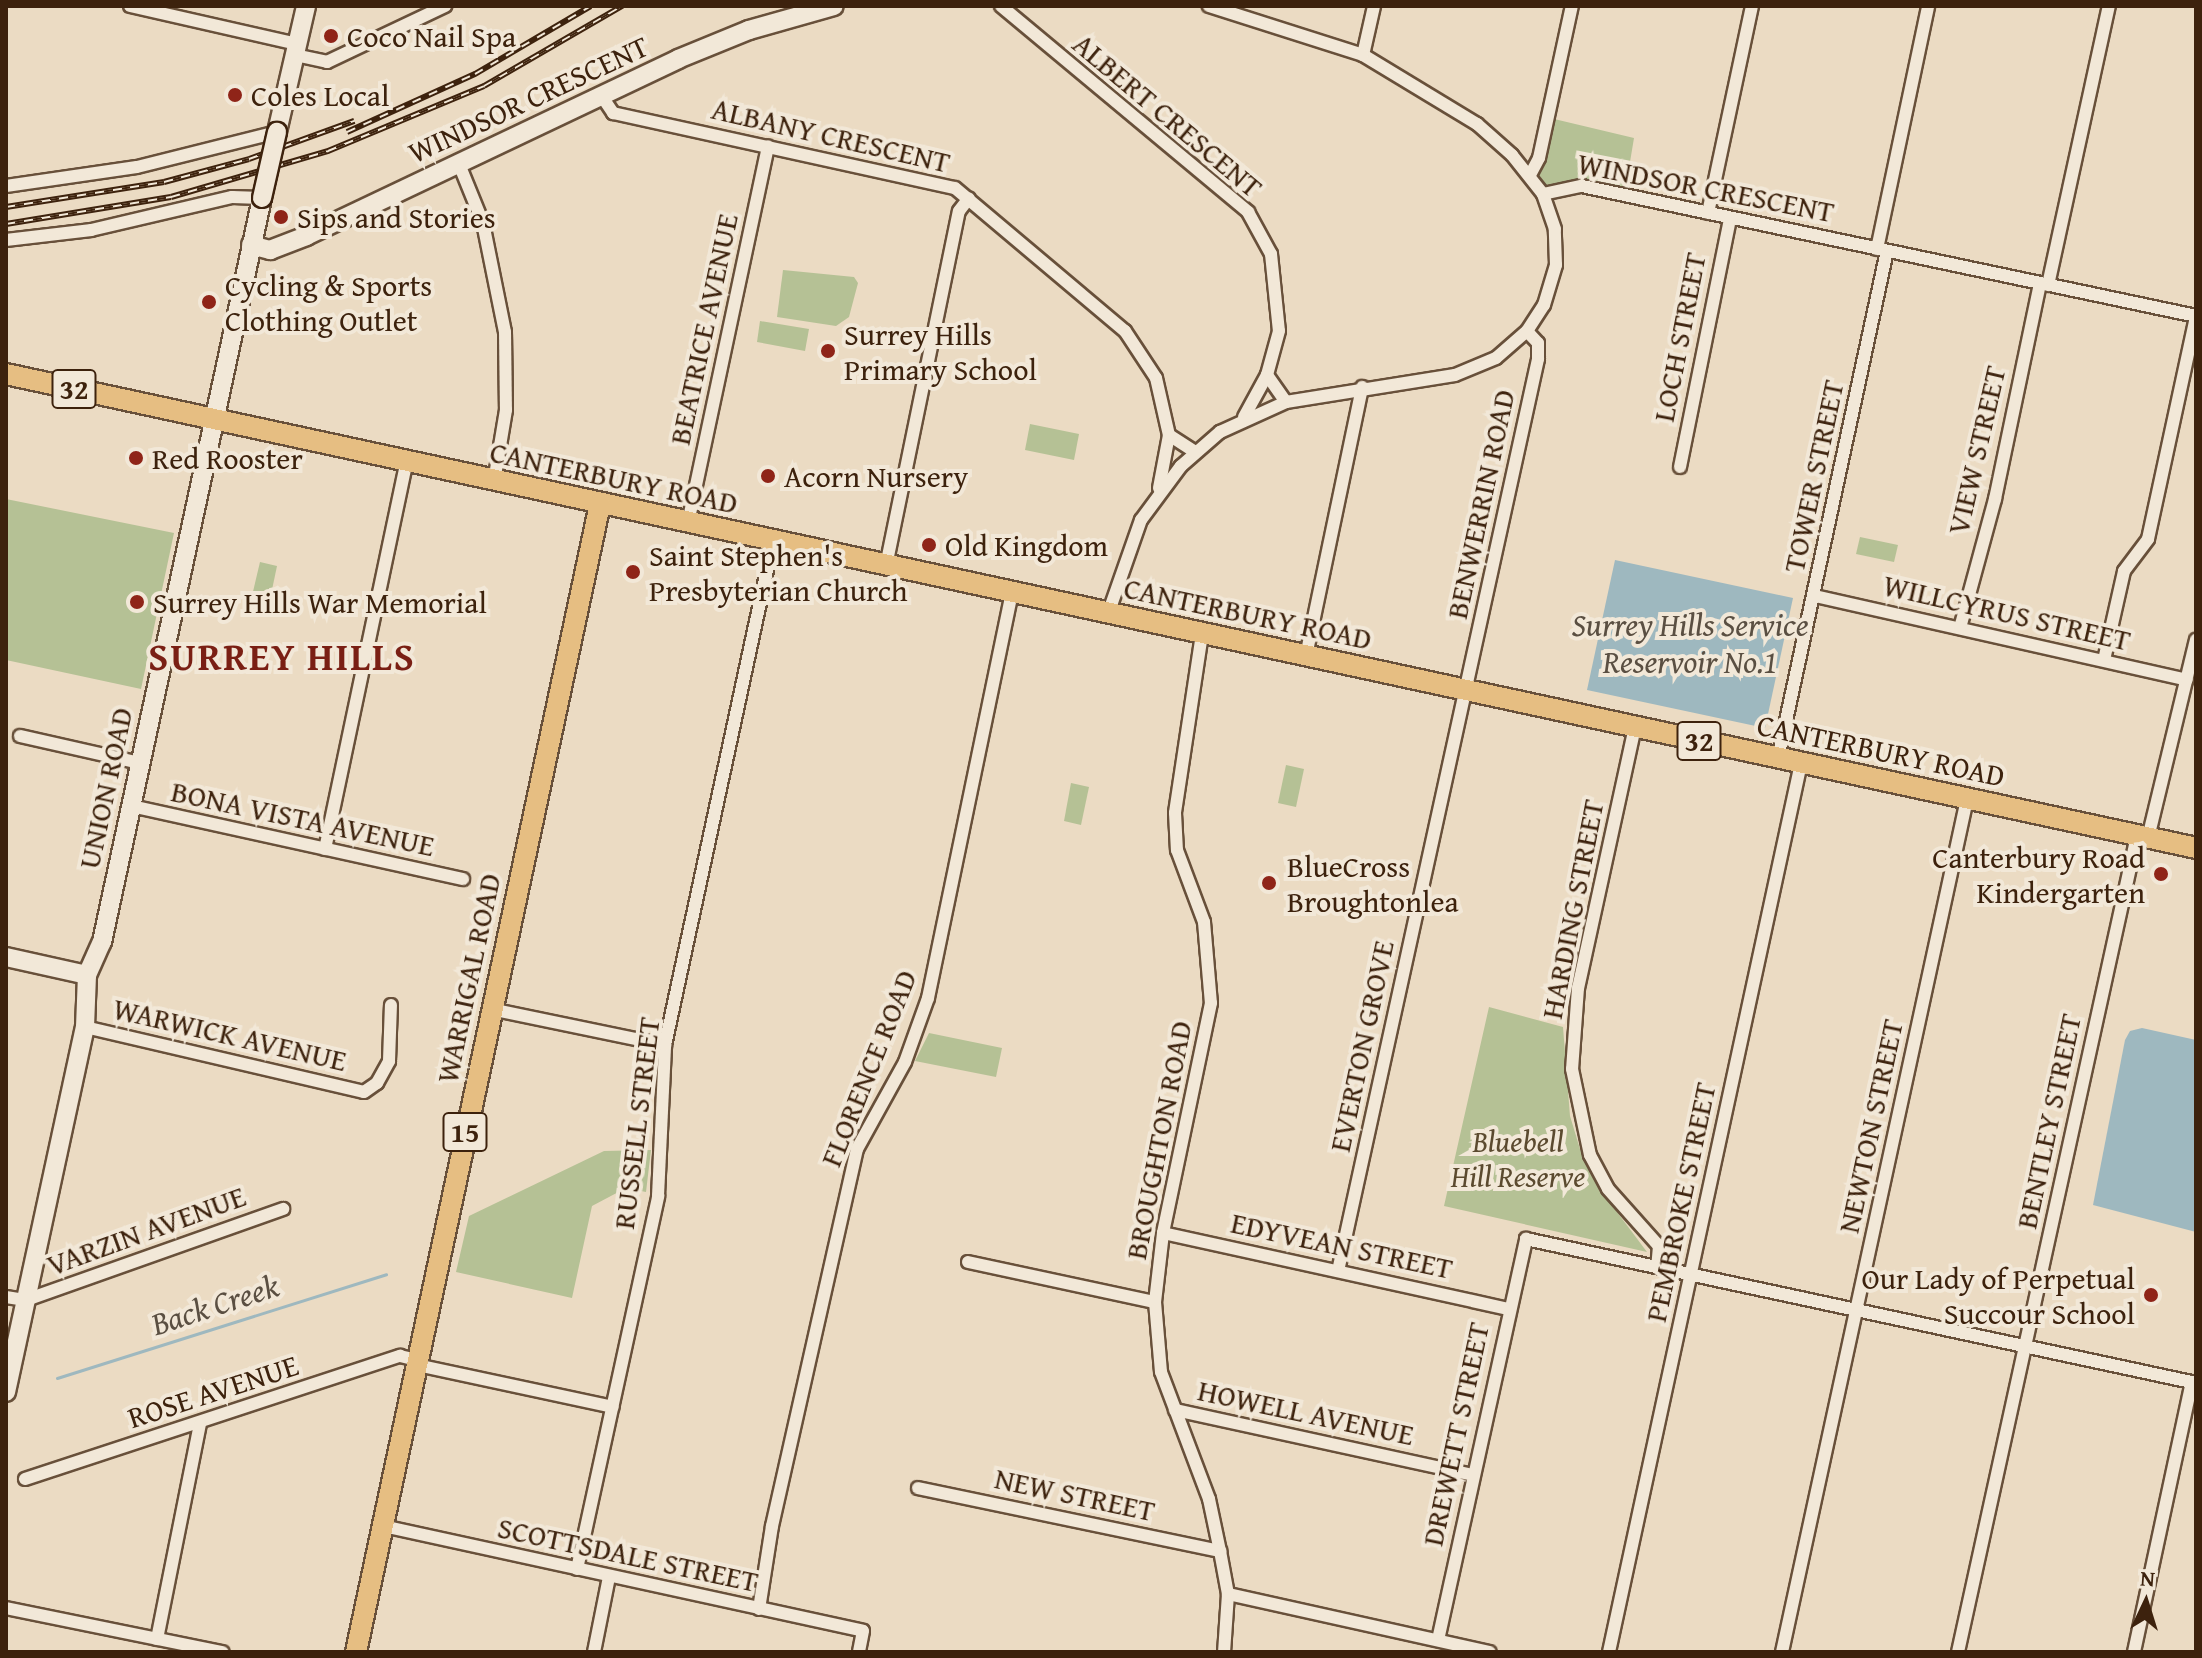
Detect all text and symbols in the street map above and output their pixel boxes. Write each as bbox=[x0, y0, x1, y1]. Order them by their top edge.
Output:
place label: Coco Nail Spa bbox=[347, 18, 516, 54]
street label: ALBERT CRESCENT bbox=[1066, 25, 1270, 205]
marker: Coco Nail Spa bbox=[322, 27, 340, 45]
street label: WINDSOR CRESCENT bbox=[402, 28, 654, 170]
place label: Coles Local bbox=[251, 77, 389, 113]
marker: Coles Local bbox=[226, 86, 244, 104]
street label: ALBANY CRESCENT bbox=[708, 90, 954, 180]
street label: WINDSOR CRESCENT bbox=[1575, 144, 1837, 230]
place label: Sips and Stories bbox=[297, 199, 496, 235]
marker: Sips and Stories bbox=[272, 208, 290, 226]
street label: BEATRICE AVENUE bbox=[661, 210, 745, 448]
street label: LOCH STREET bbox=[1645, 249, 1713, 425]
place label: Cycling & Sports Clothing Outlet bbox=[225, 267, 432, 338]
marker: Cycling & Sports Clothing Outlet bbox=[200, 293, 218, 311]
place label: Surrey Hills Primary School bbox=[844, 316, 1037, 386]
marker: Surrey Hills Primary School bbox=[819, 342, 837, 360]
street label: VIEW STREET bbox=[1939, 362, 2013, 538]
road number: 32 bbox=[50, 365, 98, 413]
street label: TOWER STREET bbox=[1775, 377, 1851, 575]
street label: BENWERRIN ROAD bbox=[1438, 386, 1522, 622]
street label: CANTERBURY ROAD bbox=[487, 433, 741, 521]
place label: Red Rooster bbox=[152, 440, 303, 476]
marker: Red Rooster bbox=[127, 449, 145, 467]
place label: Acorn Nursery bbox=[784, 458, 968, 494]
marker: Acorn Nursery bbox=[759, 467, 777, 485]
place label: Old Kingdom bbox=[945, 527, 1108, 563]
marker: Old Kingdom bbox=[920, 536, 938, 554]
place label: Saint Stephen's Presbyterian Church bbox=[649, 537, 908, 608]
marker: Saint Stephen's Presbyterian Church bbox=[624, 563, 642, 581]
street label: WILLCYRUS STREET bbox=[1880, 566, 2134, 658]
street label: CANTERBURY ROAD bbox=[1121, 569, 1375, 657]
place label: Surrey Hills War Memorial bbox=[153, 584, 487, 620]
marker: Surrey Hills War Memorial bbox=[128, 593, 146, 611]
water label: Surrey Hills Service Reservoir No.1 bbox=[1571, 607, 1809, 682]
district label: SURREY HILLS bbox=[148, 634, 416, 680]
street label: UNION ROAD bbox=[70, 704, 140, 872]
street label: CANTERBURY ROAD bbox=[1754, 706, 2008, 794]
road number: 32 bbox=[1675, 717, 1723, 765]
street label: BONA VISTA AVENUE bbox=[168, 773, 438, 863]
street label: HARDING STREET bbox=[1533, 796, 1611, 1022]
place label: Canterbury Road Kindergarten bbox=[1932, 839, 2145, 910]
place label: BlueCross Broughtonlea bbox=[1287, 848, 1459, 918]
marker: Canterbury Road Kindergarten bbox=[2152, 865, 2170, 883]
street label: WARRIGAL ROAD bbox=[428, 870, 508, 1086]
marker: BlueCross Broughtonlea bbox=[1258, 872, 1280, 894]
street label: EVERTON GROVE bbox=[1321, 937, 1401, 1155]
street label: FLORENCE ROAD bbox=[812, 965, 924, 1171]
street label: WARWICK AVENUE bbox=[110, 990, 350, 1078]
street label: BENTLEY STREET bbox=[2008, 1010, 2088, 1232]
street label: RUSSELL STREET bbox=[605, 1015, 667, 1231]
street label: NEWTON STREET bbox=[1830, 1016, 1910, 1236]
street label: BROUGHTON ROAD bbox=[1117, 1018, 1199, 1262]
street label: PEMBROKE STREET bbox=[1637, 1079, 1723, 1325]
road number: 15 bbox=[441, 1108, 489, 1156]
park label: Bluebell Hill Reserve bbox=[1451, 1123, 1585, 1194]
street label: VARZIN AVENUE bbox=[42, 1177, 250, 1283]
street label: EDYVEAN STREET bbox=[1228, 1204, 1456, 1286]
place label: Our Lady of Perpetual Succour School bbox=[1861, 1260, 2135, 1330]
water label: Back Creek bbox=[146, 1266, 284, 1344]
marker: Our Lady of Perpetual Succour School bbox=[2142, 1286, 2160, 1304]
street label: DREWETT STREET bbox=[1414, 1319, 1496, 1549]
street label: ROSE AVENUE bbox=[123, 1347, 303, 1435]
street label: HOWELL AVENUE bbox=[1195, 1372, 1417, 1452]
street label: NEW STREET bbox=[992, 1459, 1158, 1529]
street label: SCOTTSDALE STREET bbox=[495, 1509, 761, 1599]
north arrow bbox=[2106, 1562, 2186, 1642]
text: N bbox=[2139, 1562, 2156, 1595]

